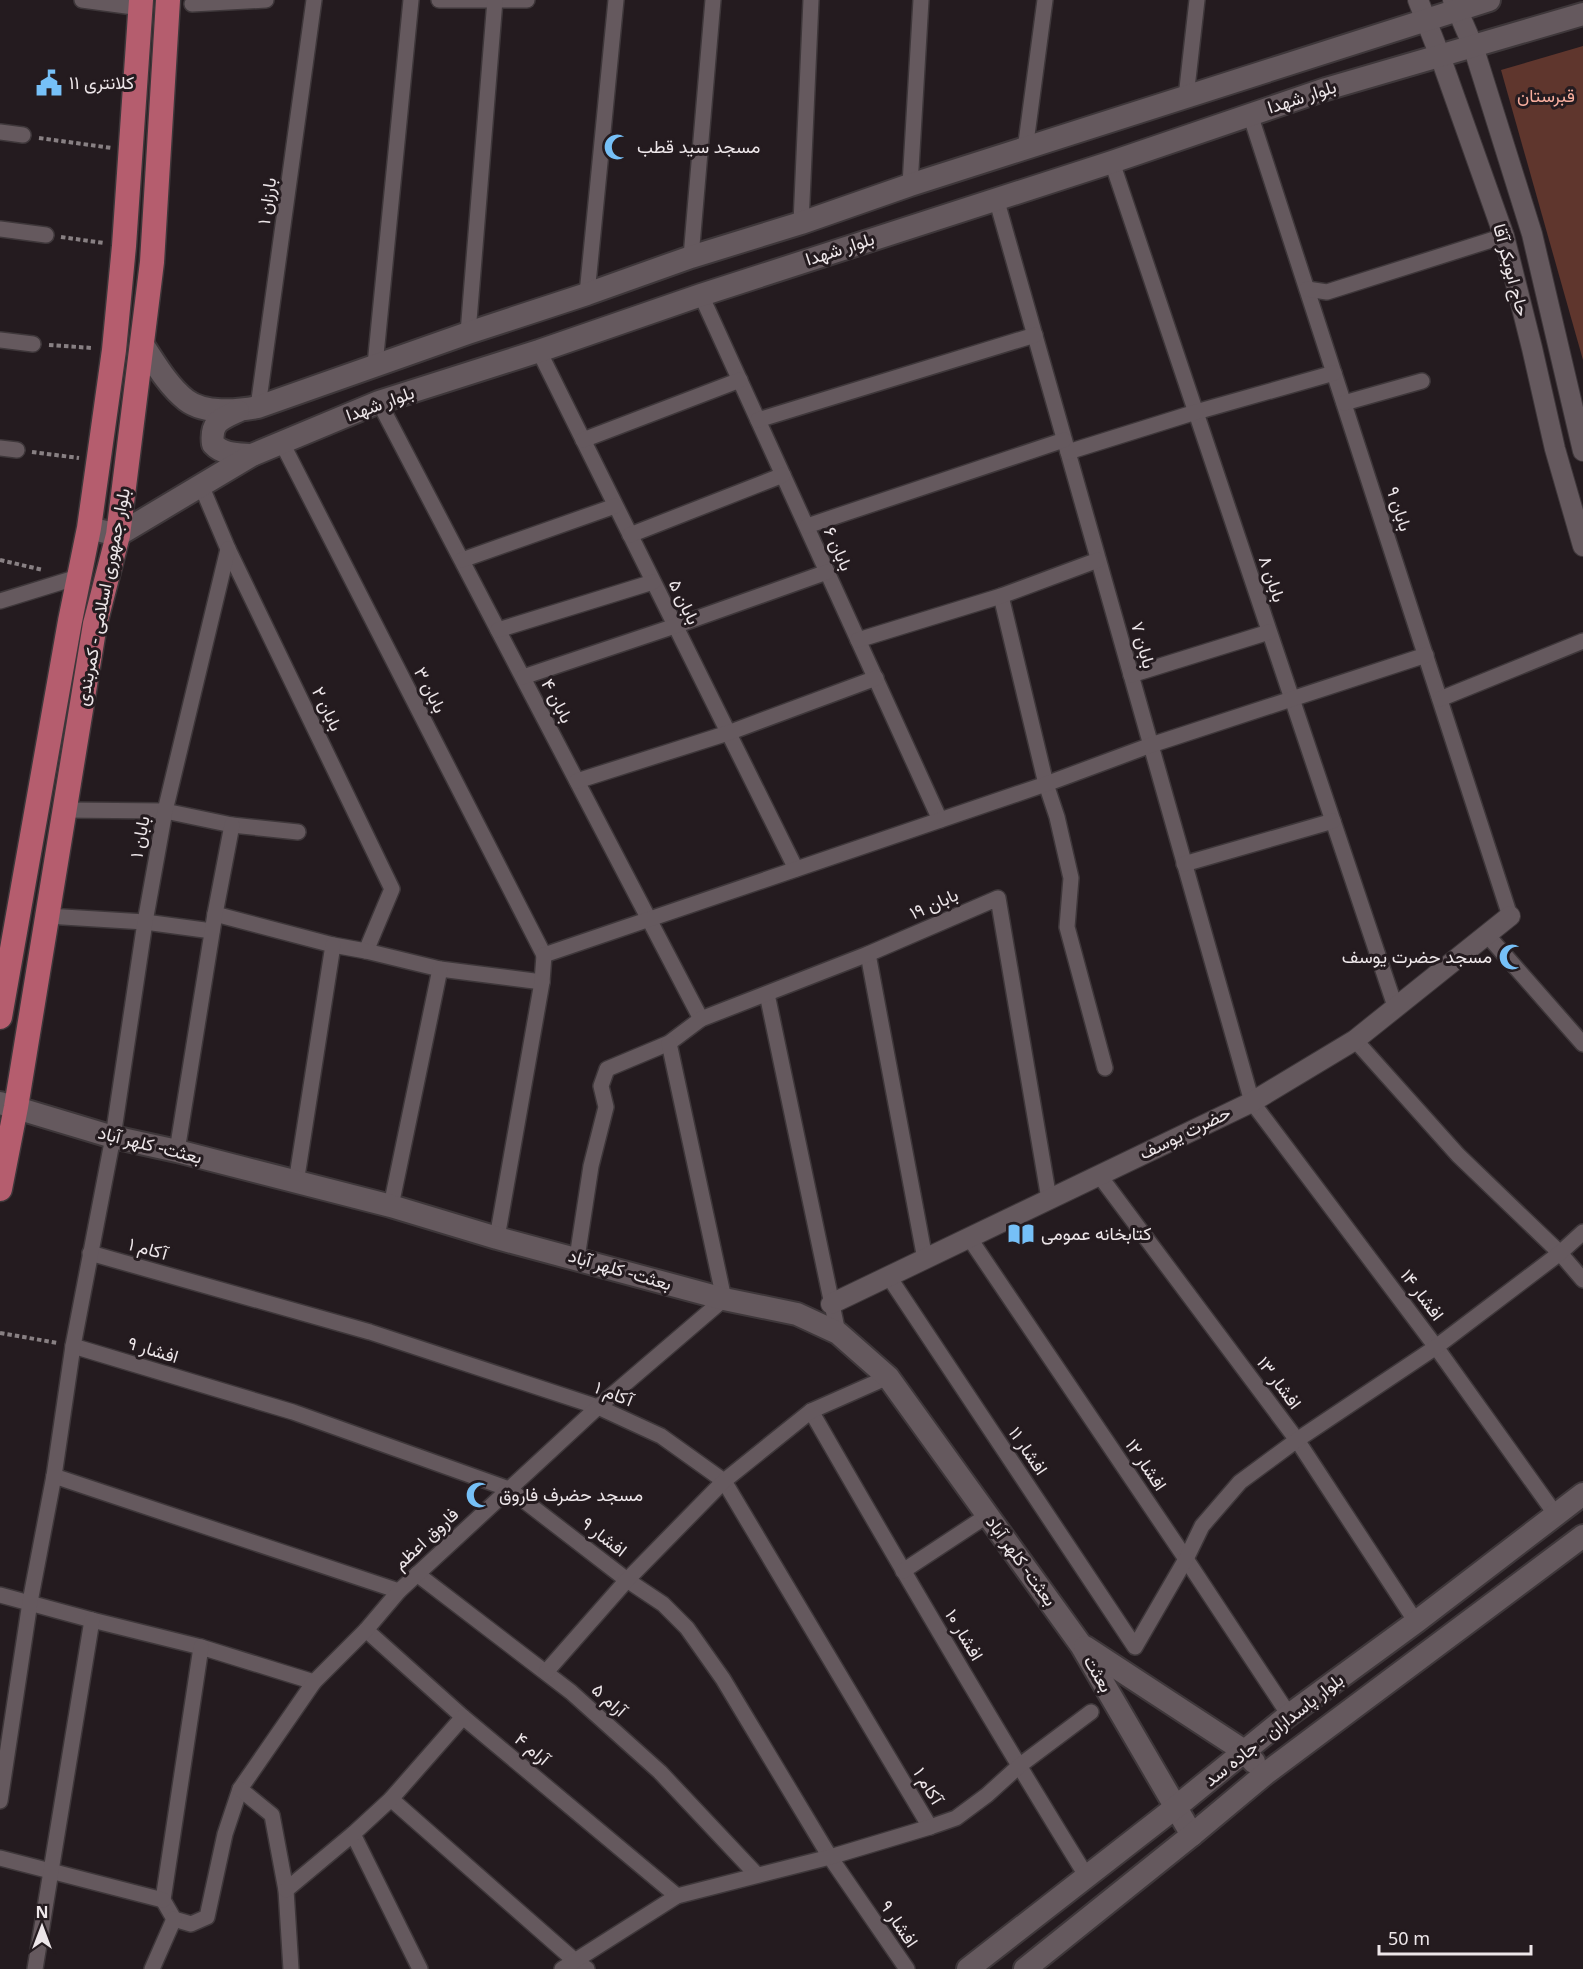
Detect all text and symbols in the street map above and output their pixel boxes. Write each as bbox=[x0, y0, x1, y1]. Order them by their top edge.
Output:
public building icon: کلانتری ۱۱ bbox=[34, 68, 64, 98]
place label: کلانتری ۱۱ bbox=[69, 70, 134, 94]
street label: بلوار شهدا bbox=[1264, 74, 1339, 118]
park label: قبرستان bbox=[1517, 83, 1575, 107]
mosque icon: مسجد سید قطب bbox=[602, 132, 632, 162]
place label: مسجد سید قطب bbox=[637, 134, 760, 158]
street label: بارزان ۱ bbox=[251, 176, 281, 226]
street label: حاج ابوبکر آقا bbox=[1487, 221, 1536, 319]
street label: بلوار شهدا bbox=[802, 226, 877, 270]
street label: بلوار شهدا bbox=[342, 380, 417, 426]
street label: بابان ۹ bbox=[1381, 483, 1418, 534]
street label: بلوار جمهوری اسلامی - کمربندی bbox=[69, 486, 135, 708]
street label: بابان ۶ bbox=[819, 523, 859, 574]
street label: بابان ۸ bbox=[1254, 552, 1292, 605]
street label: بابان ۵ bbox=[664, 575, 706, 628]
street label: بابان ۷ bbox=[1126, 619, 1162, 671]
street label: بابان ۳ bbox=[409, 662, 453, 717]
street label: بابان ۴ bbox=[536, 674, 580, 727]
street label: بابان ۲ bbox=[307, 682, 349, 735]
street label: بابان ۱ bbox=[124, 814, 154, 860]
street label: بابان ۱۹ bbox=[906, 882, 962, 924]
mosque icon: مسجد حضرت یوسف bbox=[1497, 942, 1527, 972]
place label: مسجد حضرت یوسف bbox=[1342, 944, 1492, 968]
street label: حضرت یوسف bbox=[1135, 1100, 1234, 1165]
street label: بعثت- کلهر آباد bbox=[96, 1120, 205, 1169]
library icon: کتابخانه عمومی bbox=[1006, 1219, 1036, 1249]
place label: کتابخانه عمومی bbox=[1041, 1221, 1151, 1245]
street label: آکام ۱ bbox=[126, 1231, 172, 1266]
street label: بعثت- کلهر آباد bbox=[566, 1243, 675, 1295]
street label: افشار ۱۴ bbox=[1396, 1264, 1450, 1325]
street label: افشار ۹ bbox=[125, 1330, 182, 1368]
street label: افشار ۱۳ bbox=[1252, 1351, 1308, 1414]
street label: آکام ۱ bbox=[591, 1375, 639, 1413]
street label: افشار ۱۱ bbox=[1004, 1422, 1054, 1479]
street label: افشار ۱۲ bbox=[1121, 1434, 1173, 1495]
mosque icon: مسجد حضرف فاروق bbox=[464, 1480, 494, 1510]
place label: مسجد حضرف فاروق bbox=[499, 1482, 643, 1506]
street label: فاروق اعظم bbox=[387, 1502, 464, 1575]
street label: بعثت- کلهر آباد bbox=[981, 1510, 1063, 1611]
street label: افشار ۹ bbox=[577, 1511, 632, 1562]
street label: افشار ۱۰ bbox=[940, 1604, 990, 1665]
street label: بعثت bbox=[1079, 1651, 1119, 1696]
street label: بلوار پاسداران - جاده سد bbox=[1199, 1667, 1349, 1792]
street label: آرام ۵ bbox=[586, 1677, 634, 1723]
street label: آرام ۴ bbox=[509, 1727, 557, 1772]
street label: آکام ۱ bbox=[908, 1763, 950, 1811]
street label: افشار ۹ bbox=[875, 1895, 924, 1952]
north arrow bbox=[12, 1897, 72, 1957]
text: N bbox=[35, 1901, 49, 1923]
scale bar bbox=[1379, 1918, 1530, 1956]
text: 50 m bbox=[1388, 1926, 1430, 1950]

